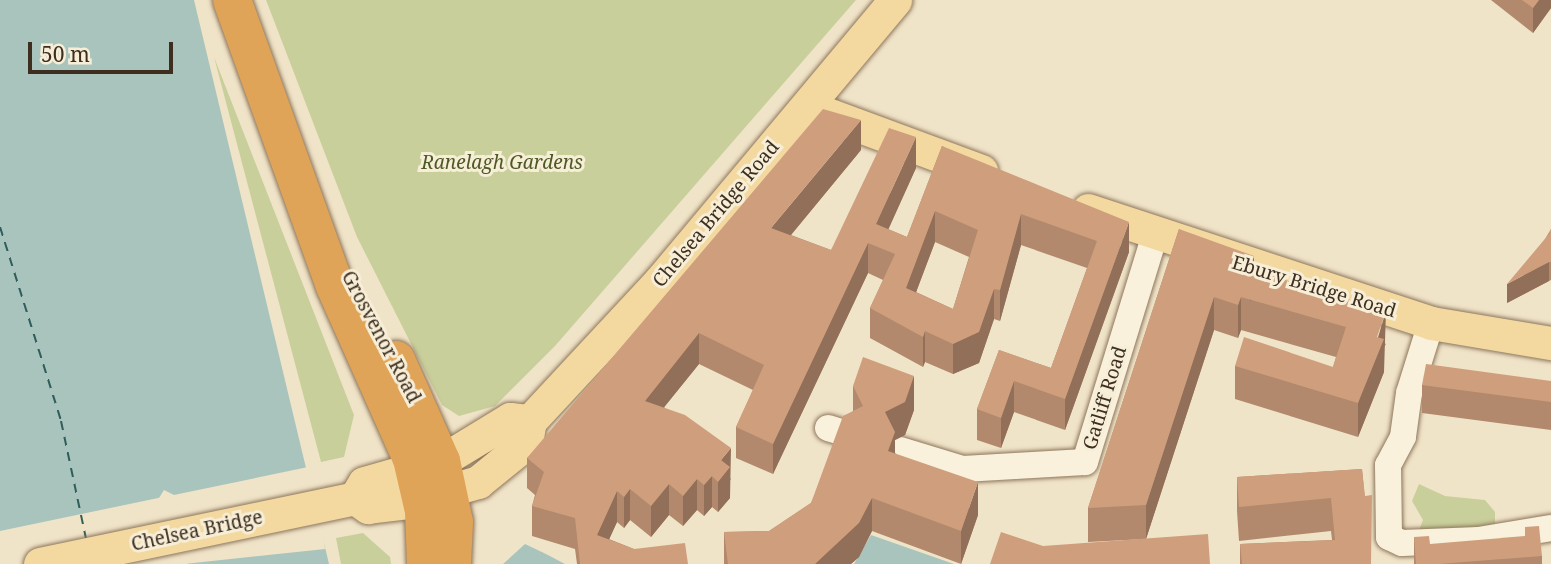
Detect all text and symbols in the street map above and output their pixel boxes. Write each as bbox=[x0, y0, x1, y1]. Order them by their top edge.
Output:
scale bar bbox=[32, 28, 177, 72]
text: 50 m bbox=[41, 40, 90, 68]
street label: Chelsea Bridge Road bbox=[648, 136, 784, 292]
park label: Ranelagh Gardens bbox=[421, 152, 583, 174]
street label: Ebury Bridge Road bbox=[1229, 251, 1399, 323]
street label: Grosvenor Road bbox=[337, 267, 425, 407]
street label: Gatliff Road bbox=[1078, 343, 1132, 453]
street label: Chelsea Bridge bbox=[129, 506, 265, 556]

